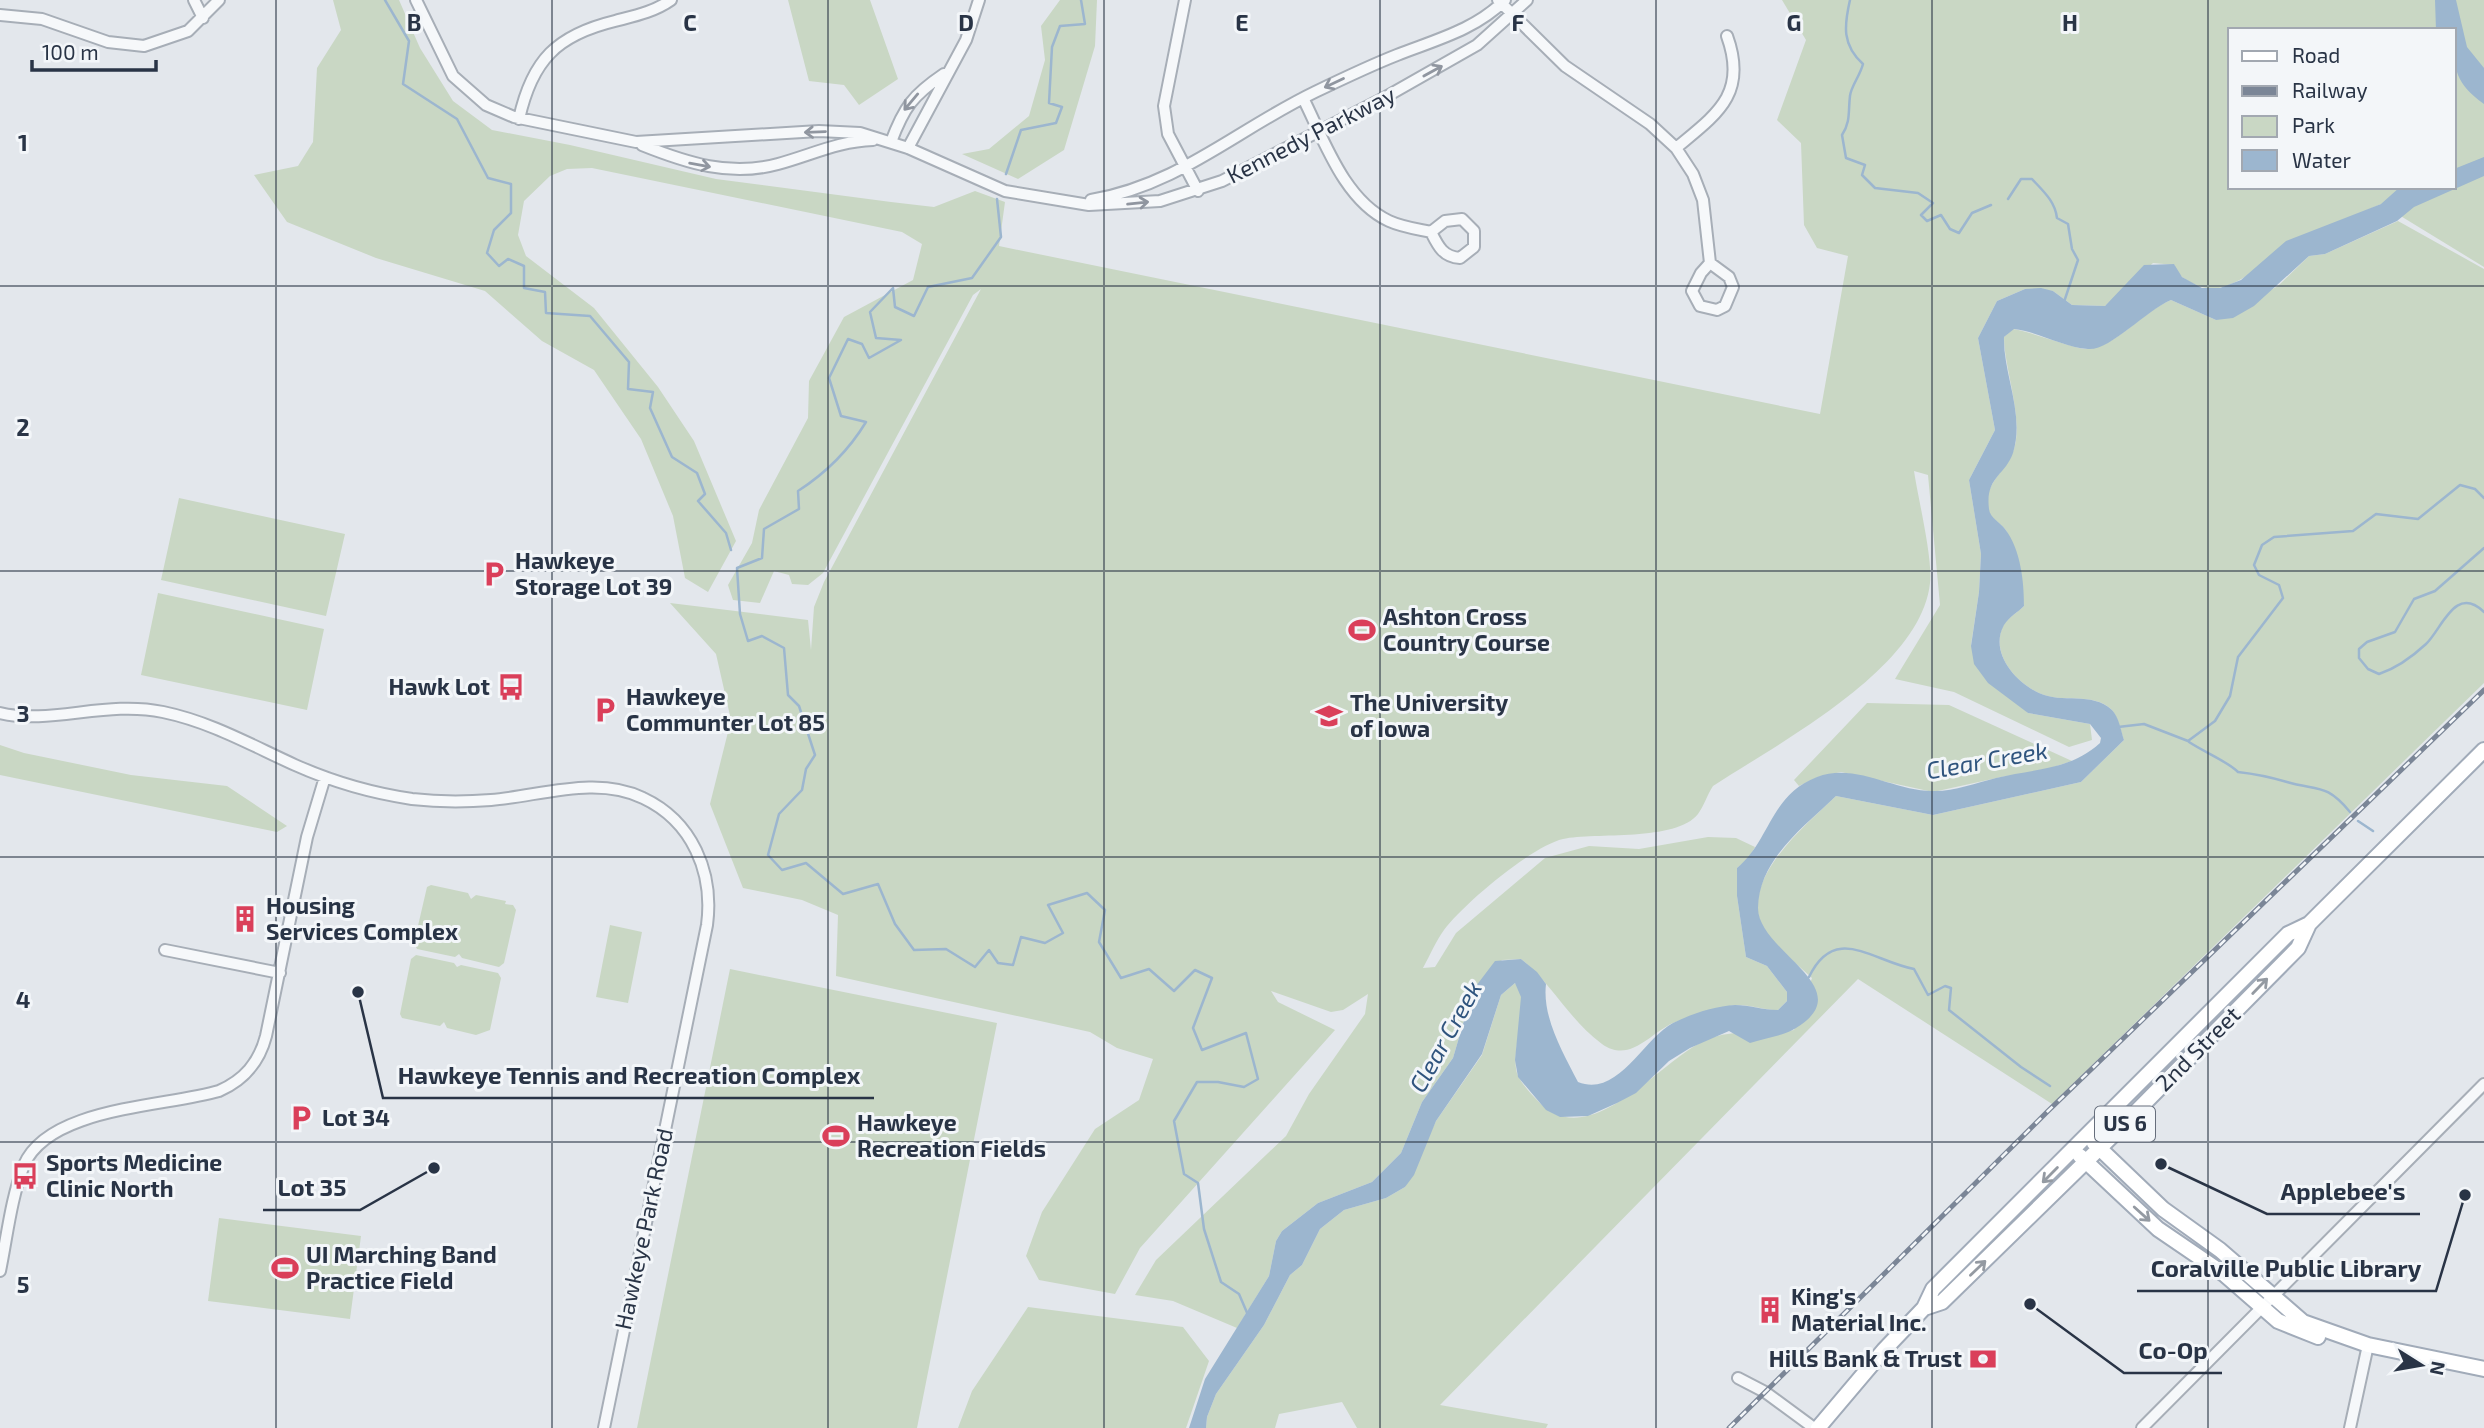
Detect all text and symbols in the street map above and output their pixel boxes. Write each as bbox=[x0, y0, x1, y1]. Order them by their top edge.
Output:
text: B bbox=[407, 8, 421, 36]
text: C bbox=[683, 8, 697, 36]
text: D bbox=[958, 8, 974, 36]
text: E bbox=[1235, 8, 1249, 36]
text: F bbox=[1512, 8, 1525, 36]
text: G bbox=[1787, 8, 1801, 36]
text: H bbox=[2062, 8, 2078, 36]
scale bar bbox=[32, 28, 156, 72]
legend bbox=[2228, 28, 2456, 189]
text: 100 m bbox=[42, 39, 99, 64]
text: Road bbox=[2292, 42, 2340, 67]
one-way arrow bbox=[1422, 64, 1443, 77]
one-way arrow bbox=[1324, 76, 1345, 90]
text: Railway bbox=[2292, 77, 2368, 102]
street label: Kennedy Parkway bbox=[1222, 80, 1400, 189]
one-way arrow bbox=[903, 92, 919, 110]
text: Park bbox=[2292, 112, 2335, 137]
one-way arrow bbox=[804, 125, 827, 139]
text: 1 bbox=[18, 128, 28, 156]
text: Water bbox=[2292, 147, 2351, 172]
one-way arrow bbox=[688, 159, 711, 172]
one-way arrow bbox=[1126, 196, 1149, 209]
text: 2 bbox=[16, 413, 30, 441]
place label: Hawkeye Storage Lot 39 bbox=[515, 546, 672, 600]
parking icon: Hawkeye Storage Lot 39 bbox=[479, 559, 509, 589]
place label: Ashton Cross Country Course bbox=[1383, 602, 1550, 656]
sports icon: Ashton Cross Country Course bbox=[1347, 615, 1377, 645]
place label: Hawk Lot bbox=[388, 672, 490, 700]
bus stop icon: Hawk Lot bbox=[496, 672, 526, 702]
place label: Hawkeye Communter Lot 85 bbox=[626, 682, 825, 736]
place label: The University of Iowa bbox=[1350, 688, 1508, 742]
parking icon: Hawkeye Communter Lot 85 bbox=[590, 695, 620, 725]
text: 3 bbox=[16, 699, 30, 727]
school or university icon: The University of Iowa bbox=[1314, 701, 1344, 731]
water label: Clear Creek bbox=[1924, 735, 2050, 784]
place label: Housing Services Complex bbox=[266, 891, 458, 945]
building icon: Housing Services Complex bbox=[230, 904, 260, 934]
water label: Clear Creek bbox=[1402, 976, 1487, 1097]
one-way arrow bbox=[2252, 978, 2269, 995]
text: 4 bbox=[16, 985, 30, 1013]
street label: 2nd Street bbox=[2149, 1000, 2246, 1097]
callout: Hawkeye Tennis and Recreation Complex bbox=[383, 1053, 874, 1098]
text: Hawkeye Tennis and Recreation Complex bbox=[398, 1060, 861, 1089]
parking icon: Lot 34 bbox=[286, 1103, 316, 1133]
place label: Lot 34 bbox=[322, 1103, 390, 1131]
road number: US 6 bbox=[2095, 1106, 2155, 1142]
place label: Hawkeye Recreation Fields bbox=[857, 1108, 1046, 1162]
sports icon: Hawkeye Recreation Fields bbox=[821, 1121, 851, 1151]
street label: Hawkeye Park Road bbox=[608, 1126, 678, 1332]
place label: Sports Medicine Clinic North bbox=[46, 1148, 222, 1202]
bus stop icon: Sports Medicine Clinic North bbox=[10, 1161, 40, 1191]
callout: Lot 35 bbox=[263, 1165, 360, 1210]
one-way arrow bbox=[2041, 1166, 2058, 1183]
callout: Applebee's bbox=[2267, 1169, 2420, 1214]
text: Lot 35 bbox=[278, 1172, 346, 1201]
text: Applebee's bbox=[2281, 1176, 2405, 1205]
one-way arrow bbox=[2133, 1206, 2150, 1223]
place label: UI Marching Band Practice Field bbox=[306, 1240, 497, 1294]
callout: Coralville Public Library bbox=[2137, 1246, 2436, 1291]
sports icon: UI Marching Band Practice Field bbox=[270, 1253, 300, 1283]
text: Coralville Public Library bbox=[2151, 1253, 2422, 1282]
one-way arrow bbox=[1969, 1259, 1986, 1276]
text: 5 bbox=[17, 1270, 29, 1298]
place label: King's Material Inc. bbox=[1791, 1282, 1927, 1336]
building icon: King's Material Inc. bbox=[1755, 1295, 1785, 1325]
callout: Co-Op bbox=[2124, 1328, 2222, 1373]
north arrow bbox=[2386, 1330, 2456, 1400]
text: Co-Op bbox=[2138, 1335, 2208, 1364]
place label: Hills Bank & Trust bbox=[1769, 1344, 1962, 1372]
bank icon: Hills Bank & Trust bbox=[1968, 1344, 1998, 1374]
text: N bbox=[2426, 1359, 2451, 1377]

